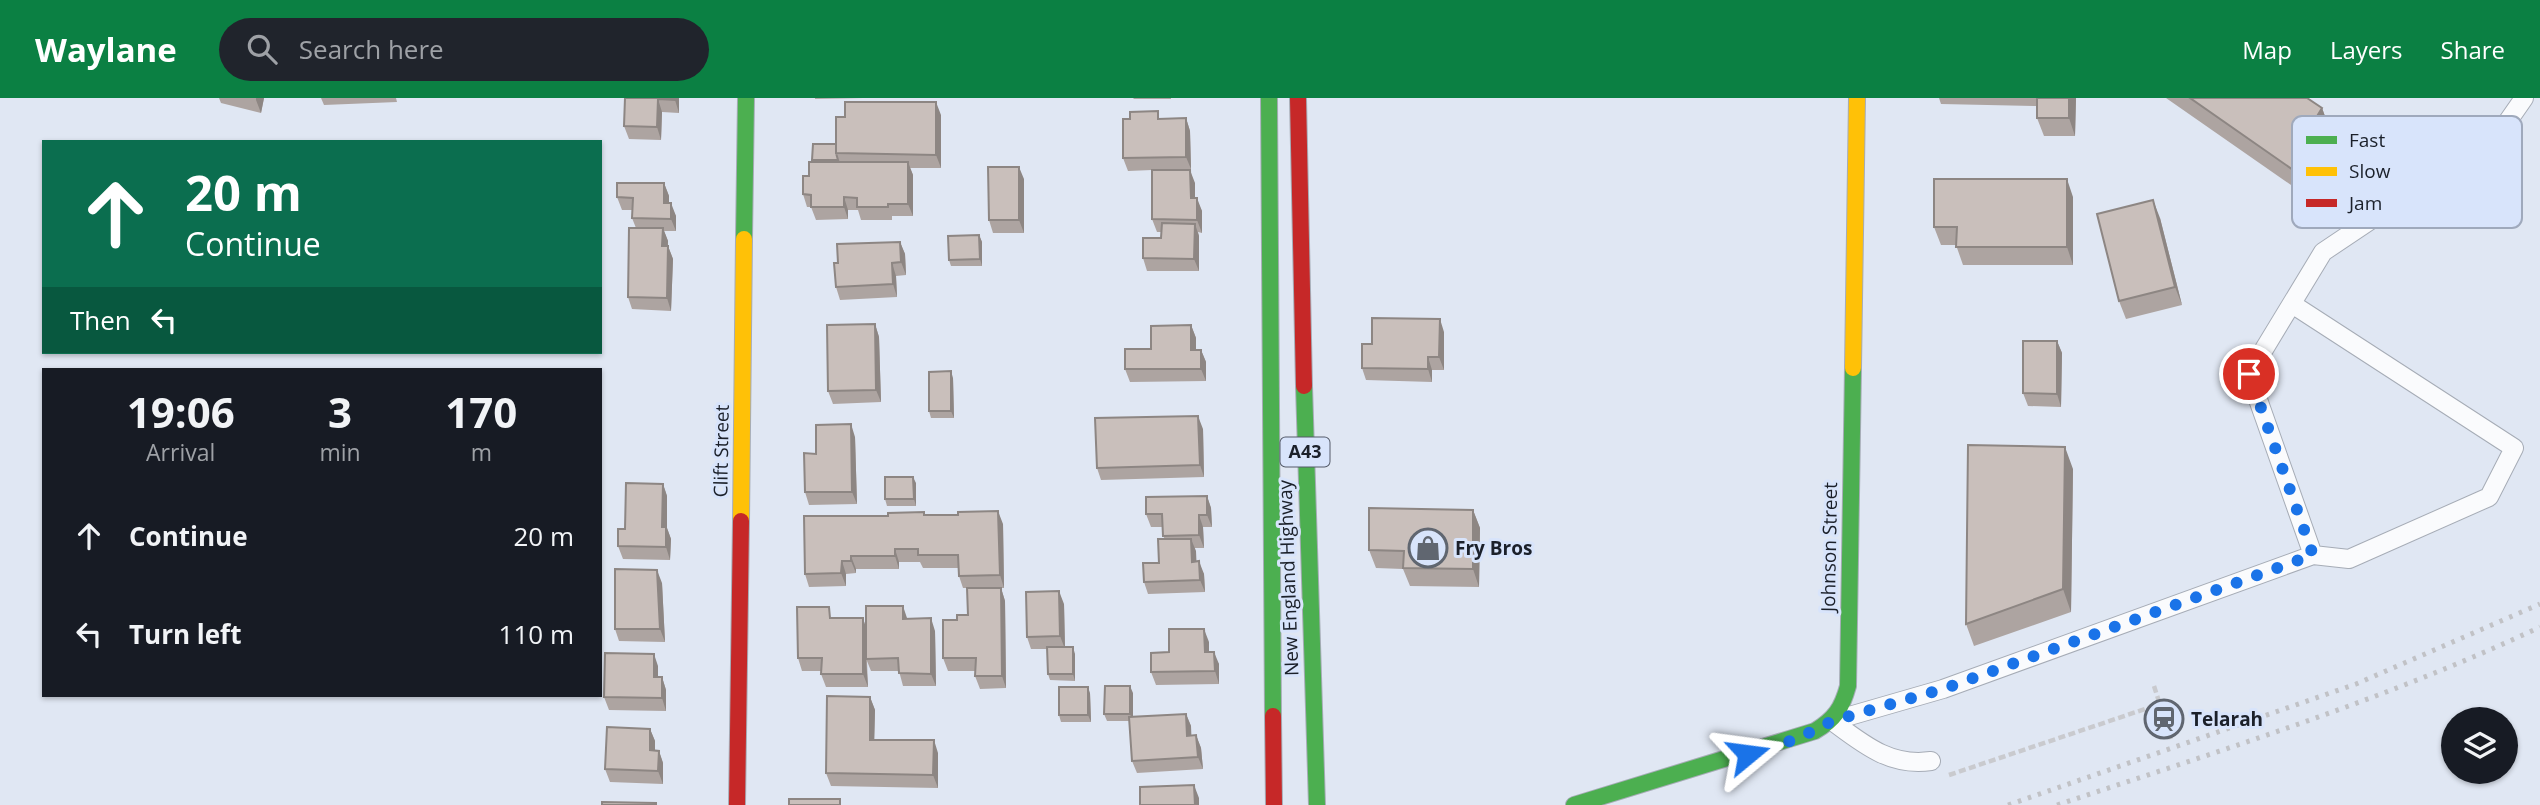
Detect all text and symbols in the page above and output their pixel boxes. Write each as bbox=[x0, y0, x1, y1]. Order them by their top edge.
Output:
search box bbox=[219, 18, 709, 81]
text: Waylane bbox=[35, 27, 177, 72]
icon: search bbox=[243, 30, 281, 68]
text: Search here bbox=[299, 31, 444, 67]
text: Map bbox=[2242, 33, 2292, 66]
text: Layers bbox=[2330, 33, 2403, 66]
text: Share bbox=[2441, 33, 2505, 66]
legend bbox=[2292, 116, 2522, 228]
text: Fast bbox=[2349, 127, 2385, 153]
text: Slow bbox=[2349, 158, 2391, 184]
text: 20 m bbox=[185, 159, 302, 225]
icon: ahead bbox=[70, 168, 161, 259]
text: Jam bbox=[2347, 190, 2382, 216]
text: Continue bbox=[185, 222, 321, 265]
icon: left bbox=[145, 301, 183, 339]
text: Then bbox=[70, 302, 131, 338]
pin bbox=[2219, 344, 2279, 404]
icon: arrive bbox=[2230, 355, 2268, 393]
text: 19:06 bbox=[127, 383, 235, 440]
text: 3 bbox=[328, 383, 352, 440]
text: 170 bbox=[445, 383, 517, 440]
street label: Clift Street bbox=[707, 404, 735, 498]
text: Arrival bbox=[146, 436, 215, 468]
text: min bbox=[319, 436, 361, 468]
text: m bbox=[471, 436, 492, 468]
road number: A43 bbox=[1280, 438, 1330, 466]
street label: New England Highway bbox=[1272, 479, 1304, 677]
street label: Johnson Street bbox=[1815, 482, 1843, 614]
icon: ahead bbox=[70, 517, 108, 555]
text: Continue bbox=[129, 518, 248, 554]
text: 20 m bbox=[513, 518, 574, 554]
shop icon: Fry Bros bbox=[1407, 527, 1449, 569]
place label: Fry Bros bbox=[1455, 535, 1532, 561]
icon: left bbox=[70, 615, 108, 653]
text: Turn left bbox=[129, 616, 241, 652]
text: 110 m bbox=[499, 616, 574, 652]
station icon: Telarah bbox=[2143, 698, 2185, 740]
place label: Telarah bbox=[2191, 706, 2263, 732]
map controls bbox=[2441, 707, 2518, 784]
button: layers bbox=[2441, 707, 2518, 784]
position arrow bbox=[1711, 717, 1785, 791]

